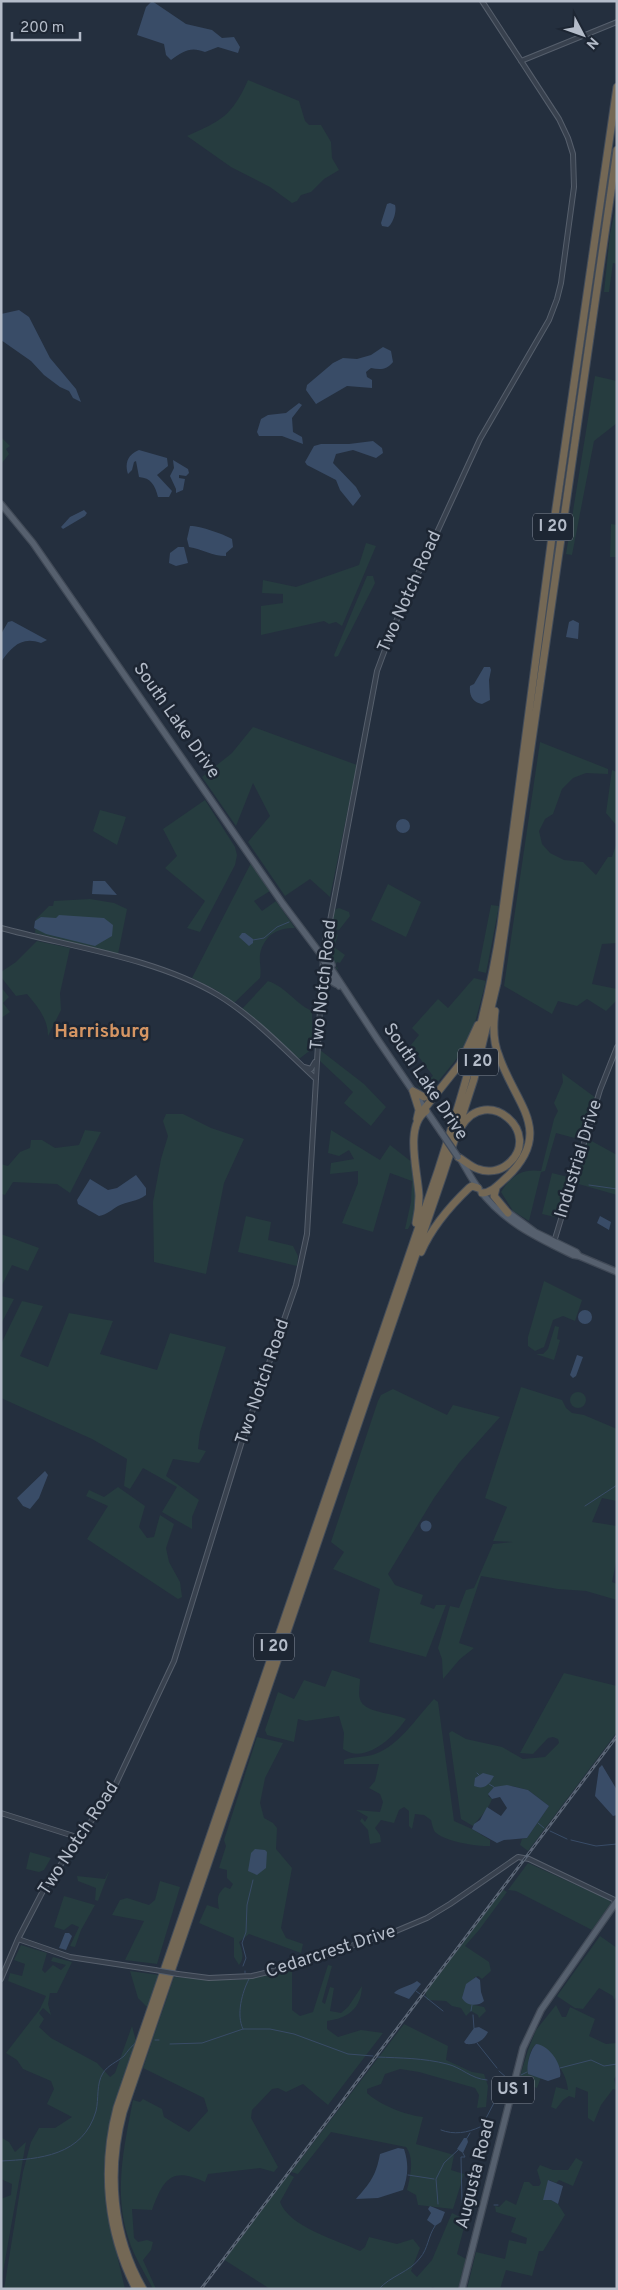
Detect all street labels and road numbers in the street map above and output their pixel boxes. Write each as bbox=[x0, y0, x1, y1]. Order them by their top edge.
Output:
road number: I 20 bbox=[533, 514, 573, 540]
street label: Two Notch Road bbox=[373, 527, 447, 657]
street label: South Lake Drive bbox=[127, 658, 225, 784]
street label: Two Notch Road bbox=[306, 919, 342, 1051]
street label: South Lake Drive bbox=[377, 1019, 473, 1145]
road number: I 20 bbox=[458, 1048, 498, 1076]
street label: Industrial Drive bbox=[550, 1097, 608, 1221]
street label: Two Notch Road bbox=[231, 1316, 295, 1448]
road number: I 20 bbox=[254, 1634, 294, 1660]
street label: Two Notch Road bbox=[34, 1778, 124, 1900]
street label: Cedarcrest Drive bbox=[263, 1920, 399, 1984]
road number: US 1 bbox=[492, 2076, 534, 2104]
street label: Augusta Road bbox=[451, 2117, 501, 2231]

